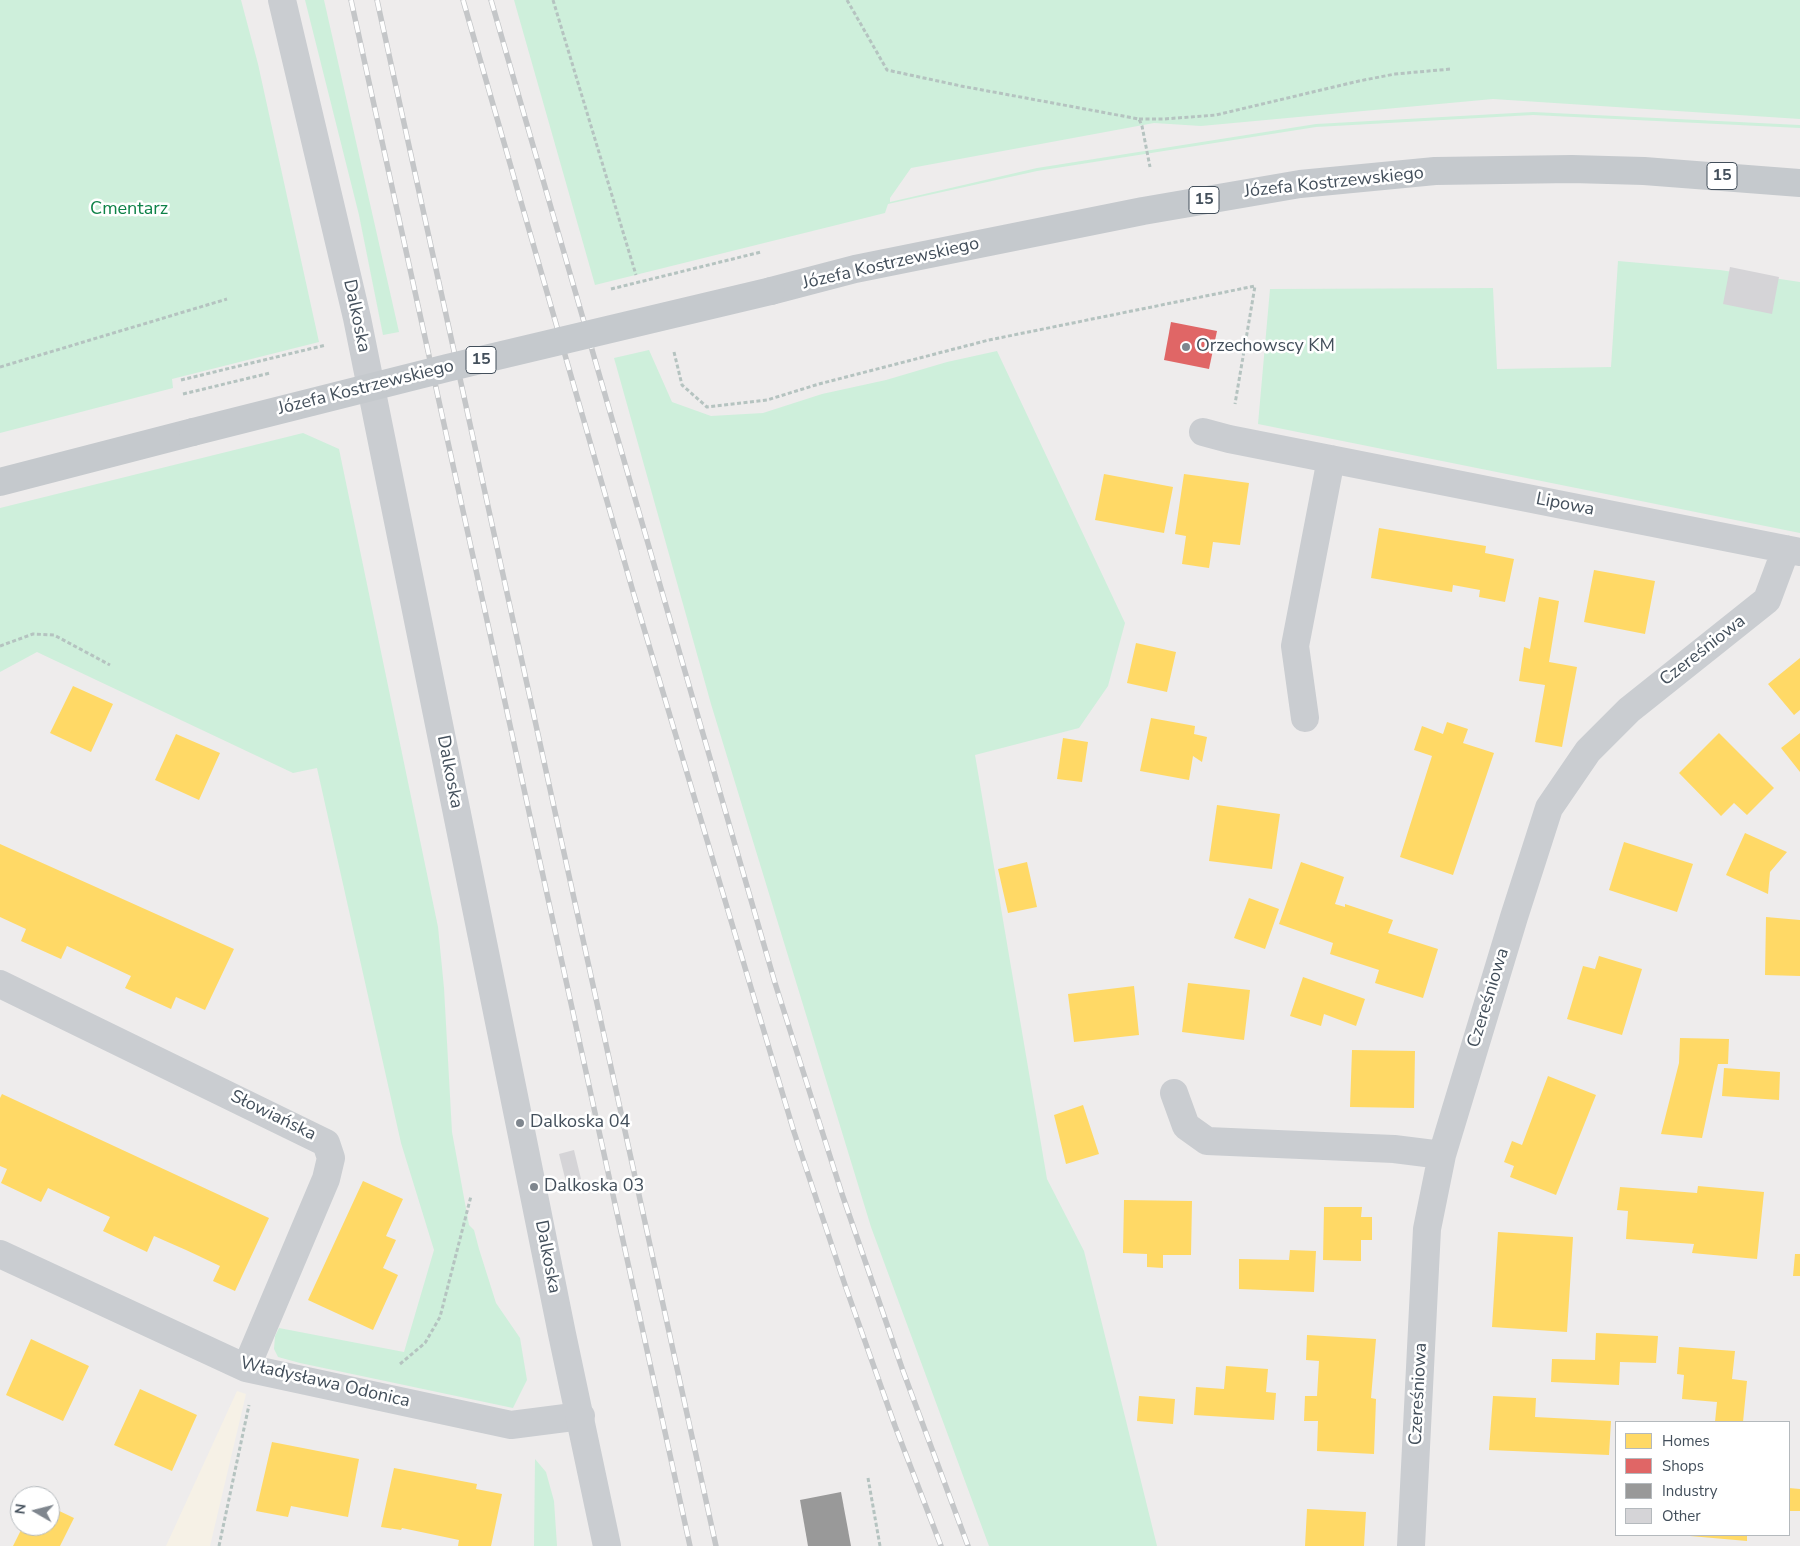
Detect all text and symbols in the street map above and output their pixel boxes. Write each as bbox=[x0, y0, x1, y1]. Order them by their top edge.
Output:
road number: 15 bbox=[1707, 162, 1737, 190]
street label: Józefa Kostrzewskiego bbox=[1243, 163, 1425, 203]
road number: 15 bbox=[1189, 186, 1219, 214]
park label: Cmentarz bbox=[90, 199, 168, 221]
street label: Józefa Kostrzewskiego bbox=[801, 233, 981, 295]
street label: Dalkoska bbox=[338, 278, 374, 354]
place label: Orzechowscy KM bbox=[1196, 336, 1335, 358]
marker: Orzechowscy KM bbox=[1180, 341, 1192, 353]
road number: 15 bbox=[466, 346, 496, 374]
street label: Józefa Kostrzewskiego bbox=[276, 356, 456, 420]
street label: Lipowa bbox=[1534, 489, 1596, 521]
street label: Czereśniowa bbox=[1656, 611, 1750, 691]
street label: Dalkoska bbox=[431, 734, 467, 810]
street label: Czereśniowa bbox=[1464, 946, 1514, 1050]
street label: Słowiańska bbox=[227, 1086, 319, 1146]
place label: Dalkoska 04 bbox=[530, 1112, 630, 1134]
marker: Dalkoska 04 bbox=[514, 1117, 526, 1129]
place label: Dalkoska 03 bbox=[544, 1176, 644, 1198]
marker: Dalkoska 03 bbox=[528, 1181, 540, 1193]
street label: Dalkoska bbox=[529, 1219, 565, 1295]
street label: Czereśniowa bbox=[1406, 1342, 1432, 1446]
street label: Władysława Odonica bbox=[238, 1353, 412, 1413]
legend bbox=[1615, 1421, 1790, 1536]
text: Homes bbox=[1662, 1431, 1710, 1451]
text: Shops bbox=[1662, 1456, 1704, 1476]
text: Industry bbox=[1662, 1481, 1717, 1501]
north arrow bbox=[10, 1486, 60, 1536]
text: N bbox=[11, 1502, 31, 1516]
text: Other bbox=[1662, 1506, 1701, 1526]

